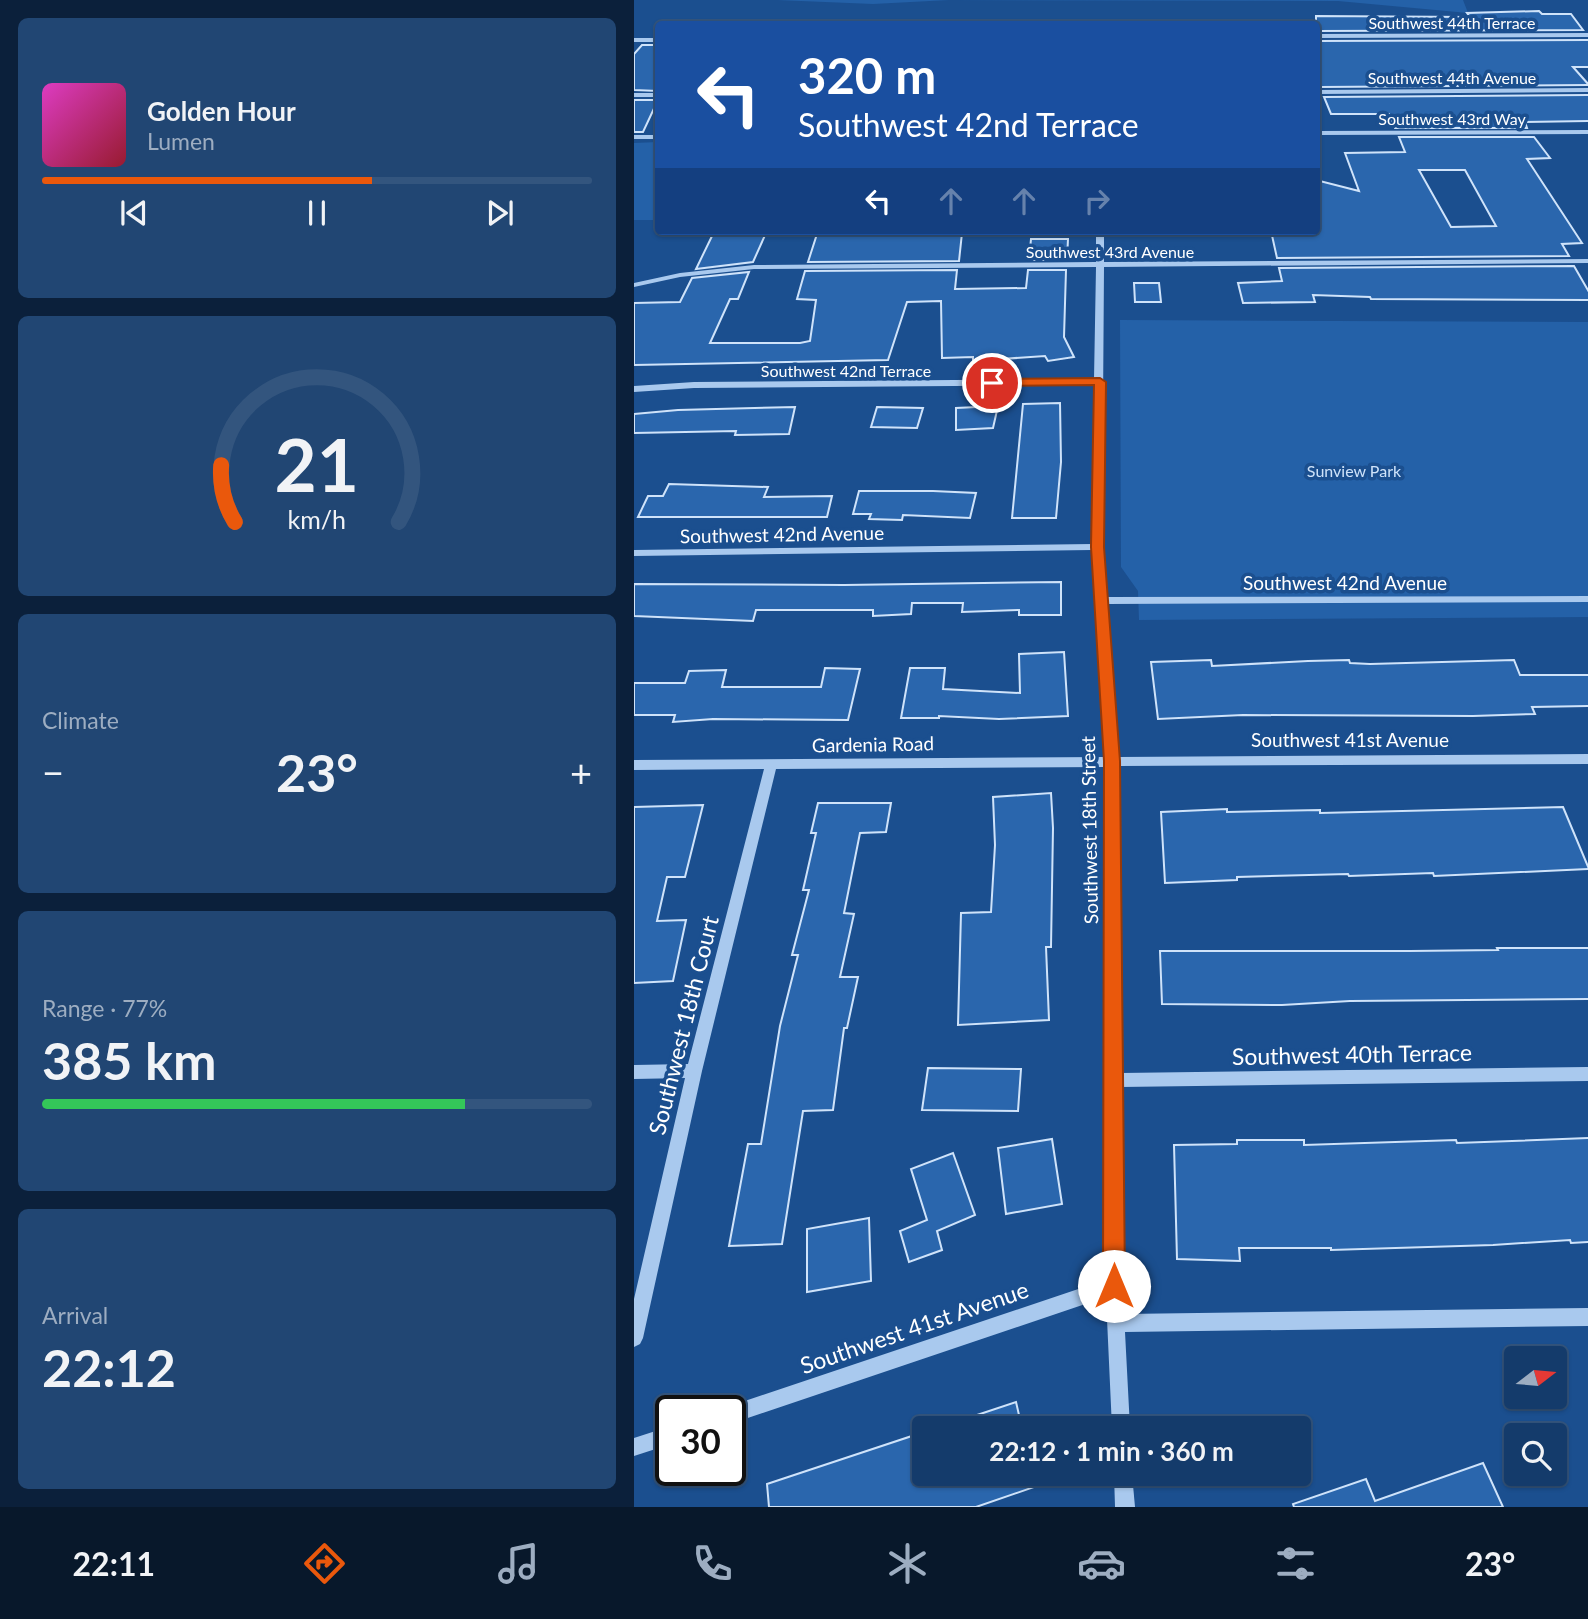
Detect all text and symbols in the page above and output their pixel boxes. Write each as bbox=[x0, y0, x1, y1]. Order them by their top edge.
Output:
street label: Southwest 44th Terrace bbox=[1368, 13, 1536, 32]
text: 320 m bbox=[798, 46, 936, 104]
icon: left bbox=[683, 49, 774, 140]
street label: Southwest 44th Avenue bbox=[1368, 68, 1536, 87]
text: Golden Hour bbox=[147, 95, 296, 127]
text: Southwest 42nd Terrace bbox=[798, 105, 1139, 144]
street label: Southwest 43rd Way bbox=[1378, 109, 1526, 128]
text: Lumen bbox=[147, 127, 215, 155]
icon: left bbox=[859, 182, 897, 220]
icon: ahead bbox=[932, 182, 970, 220]
icon: ahead bbox=[1005, 182, 1043, 220]
icon: right bbox=[1078, 182, 1116, 220]
icon: previous bbox=[115, 194, 153, 232]
icon: pause bbox=[298, 194, 336, 232]
icon: next bbox=[481, 194, 519, 232]
street label: Southwest 43rd Avenue bbox=[1026, 242, 1194, 261]
pin bbox=[962, 353, 1022, 413]
street label: Southwest 42nd Terrace bbox=[761, 361, 931, 380]
icon: arrive bbox=[973, 364, 1011, 402]
text: 21 bbox=[275, 420, 359, 508]
park label: Sunview Park bbox=[1307, 461, 1402, 480]
text: km/h bbox=[288, 503, 346, 533]
street label: Southwest 42nd Avenue bbox=[680, 521, 884, 547]
street label: Southwest 42nd Avenue bbox=[1243, 571, 1447, 594]
text: Climate bbox=[42, 706, 119, 734]
street label: Southwest 41st Avenue bbox=[1251, 728, 1449, 751]
street label: Gardenia Road bbox=[812, 731, 934, 757]
street label: Southwest 18th Street bbox=[1076, 736, 1102, 924]
text: 23° bbox=[276, 741, 358, 803]
text: − bbox=[42, 749, 64, 795]
text: + bbox=[570, 749, 592, 795]
street label: Southwest 18th Court bbox=[642, 912, 724, 1137]
text: Range · 77% bbox=[42, 994, 167, 1022]
text: 385 km bbox=[42, 1029, 216, 1091]
street label: Southwest 40th Terrace bbox=[1232, 1038, 1472, 1070]
position arrow bbox=[1077, 1249, 1151, 1323]
street label: Southwest 41st Avenue bbox=[796, 1275, 1032, 1379]
text: Arrival bbox=[42, 1301, 108, 1329]
text: 22:12 bbox=[42, 1336, 176, 1398]
north arrow bbox=[1504, 1346, 1567, 1409]
map controls bbox=[1504, 1346, 1567, 1486]
speed limit sign: 30 bbox=[655, 1395, 746, 1486]
button: search bbox=[1504, 1423, 1567, 1486]
text: 22:12 · 1 min · 360 m bbox=[989, 1435, 1234, 1467]
icon: directions bbox=[300, 1539, 349, 1588]
icon: music bbox=[494, 1539, 543, 1588]
icon: phone bbox=[688, 1539, 737, 1588]
icon: climate bbox=[883, 1539, 932, 1588]
icon: car bbox=[1077, 1539, 1126, 1588]
icon: filters bbox=[1271, 1539, 1320, 1588]
text: 22:11 bbox=[73, 1544, 155, 1583]
text: 23° bbox=[1465, 1544, 1515, 1583]

